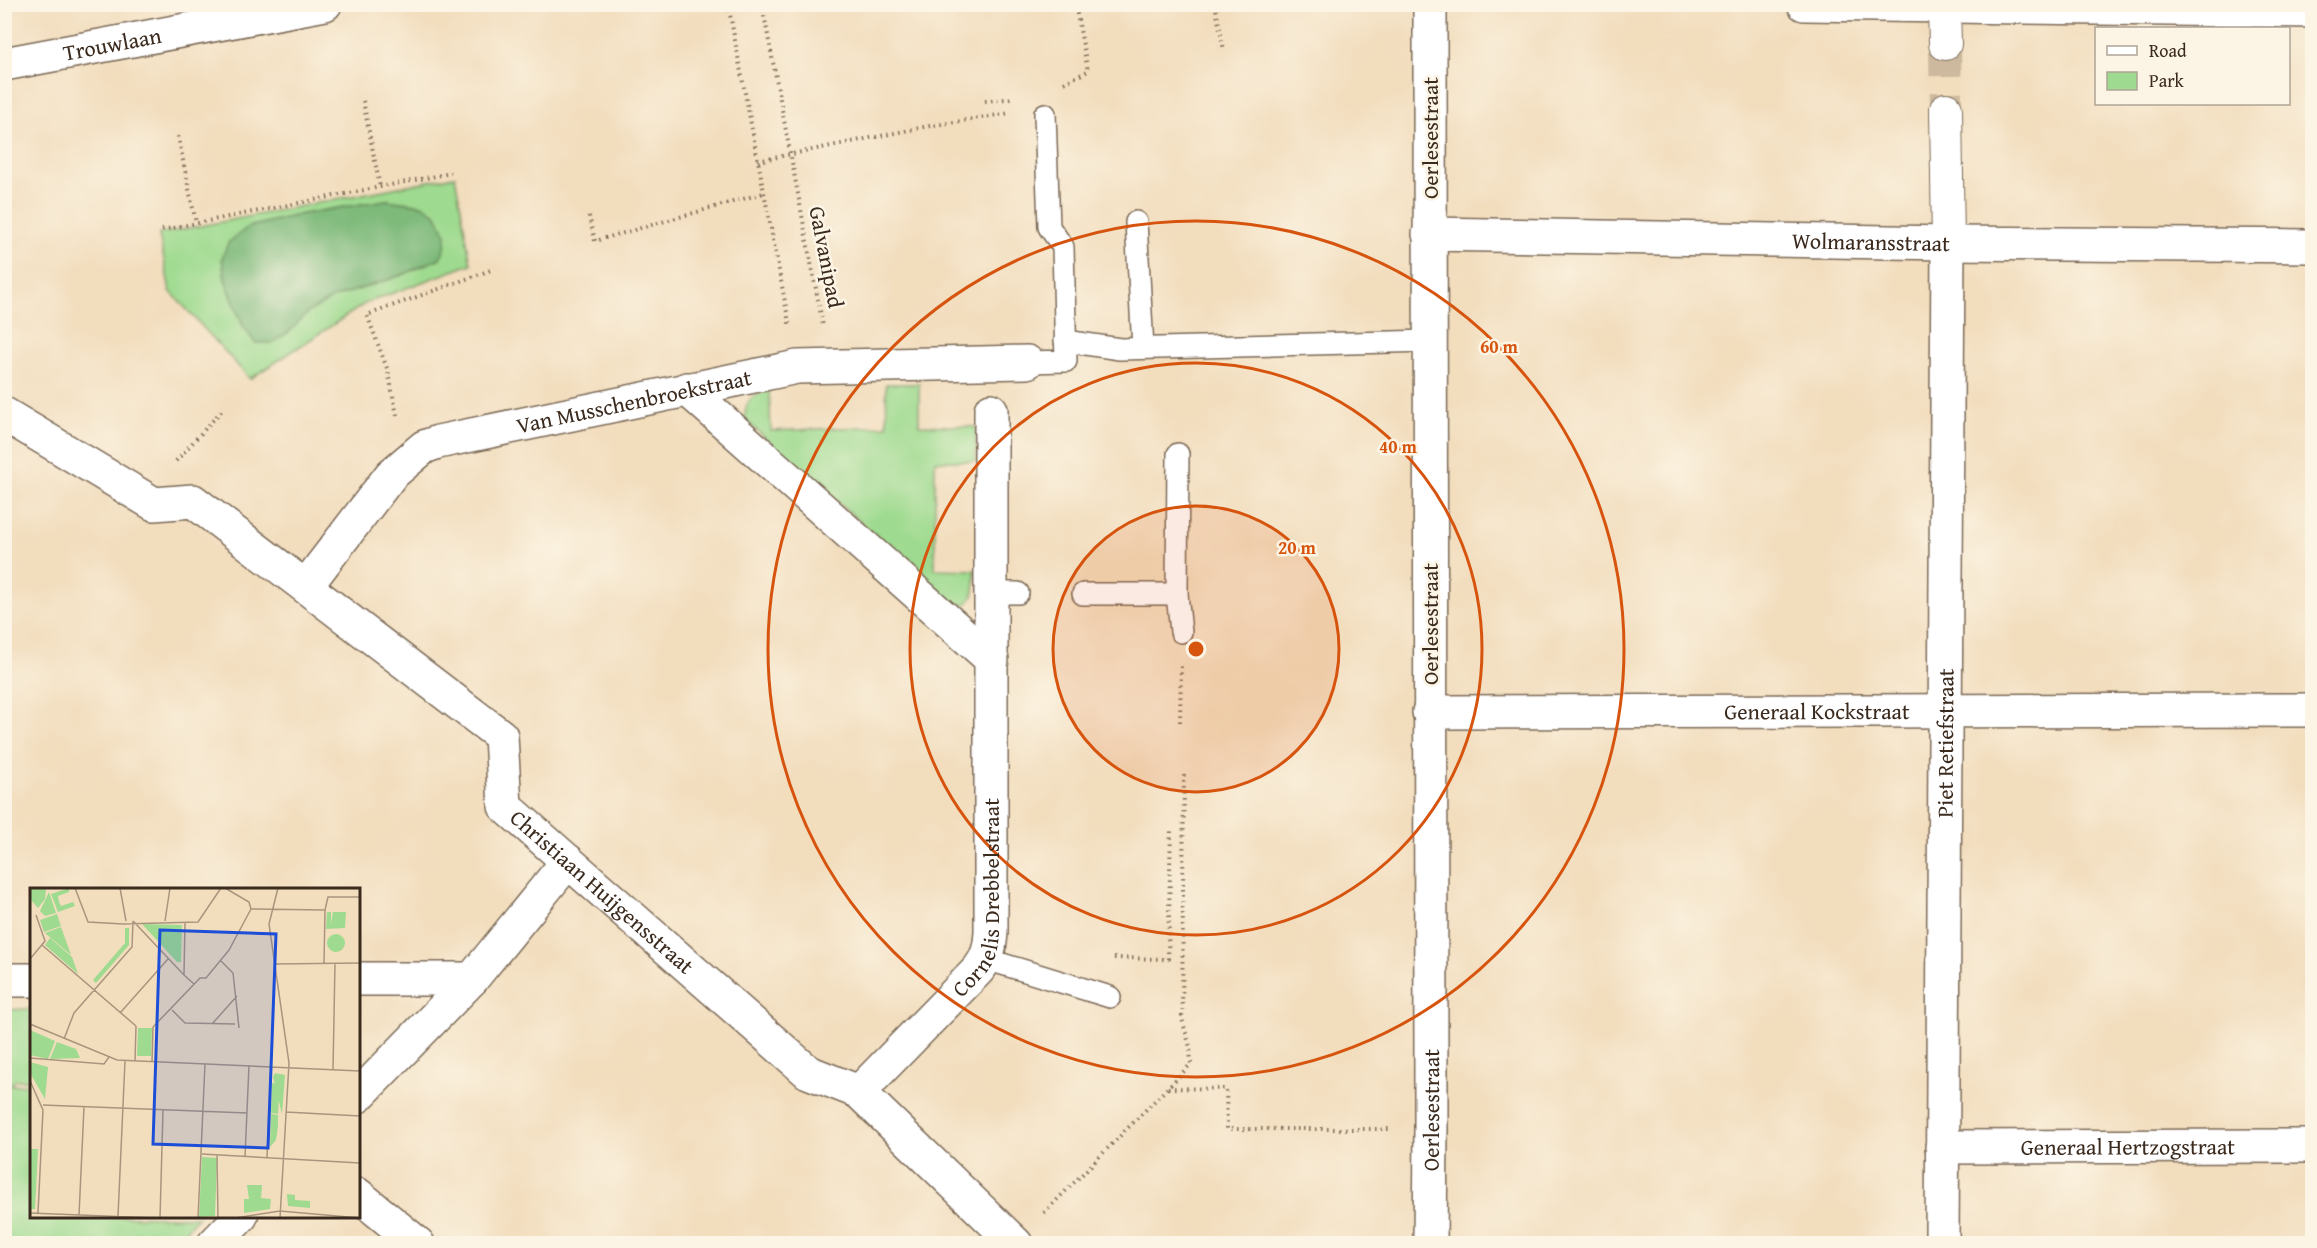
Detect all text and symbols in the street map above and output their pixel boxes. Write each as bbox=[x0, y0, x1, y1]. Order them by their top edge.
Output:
street label: Trouwlaan bbox=[60, 19, 164, 69]
legend bbox=[2095, 27, 2290, 105]
text: Road bbox=[2149, 37, 2187, 64]
text: Park bbox=[2149, 67, 2185, 94]
street label: Oerlesestraat bbox=[1414, 77, 1446, 199]
street label: Galvanipad bbox=[801, 203, 853, 311]
street label: Wolmaransstraat bbox=[1792, 224, 1950, 259]
text: 60 m bbox=[1480, 333, 1519, 360]
street label: Van Musschenbroekstraat bbox=[513, 361, 755, 441]
text: 40 m bbox=[1379, 433, 1418, 460]
text: 20 m bbox=[1278, 534, 1317, 561]
street label: Oerlesestraat bbox=[1414, 563, 1446, 685]
centre of rings bbox=[1186, 639, 1206, 659]
street label: Piet Retiefstraat bbox=[1929, 668, 1961, 818]
street label: Generaal Kockstraat bbox=[1724, 695, 1910, 727]
street label: Cornelis Drebbelstraat bbox=[944, 798, 1007, 1004]
street label: Christiaan Huijgensstraat bbox=[503, 802, 701, 981]
inset map bbox=[30, 888, 360, 1218]
street label: Oerlesestraat bbox=[1415, 1049, 1447, 1171]
street label: Generaal Hertzogstraat bbox=[2021, 1130, 2235, 1163]

